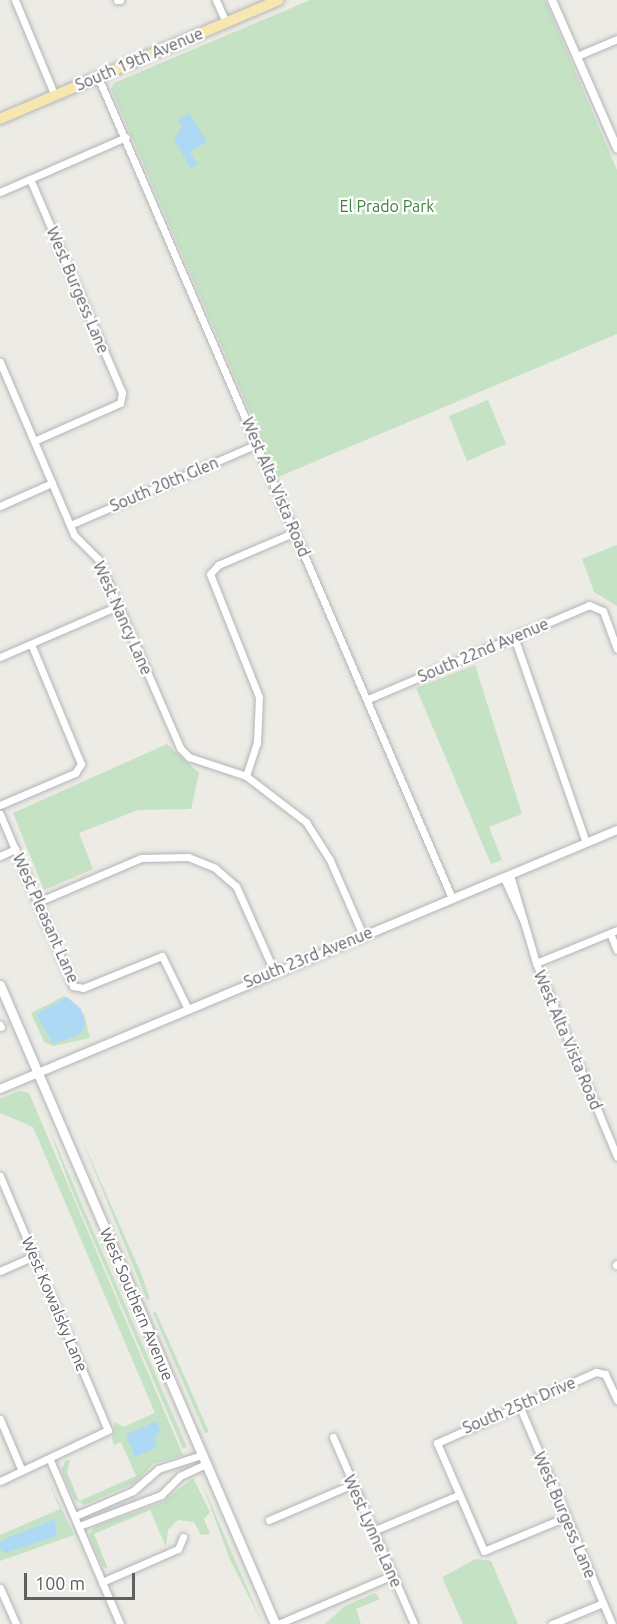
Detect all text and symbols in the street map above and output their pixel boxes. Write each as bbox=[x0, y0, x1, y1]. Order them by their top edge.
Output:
street label: South 19th Avenue bbox=[72, 23, 206, 95]
park label: El Prado Park bbox=[340, 196, 434, 216]
street label: West Burgess Lane bbox=[43, 224, 113, 356]
street label: West Alta Vista Road bbox=[238, 414, 314, 560]
street label: South 20th Glen bbox=[107, 453, 221, 515]
street label: West Nancy Lane bbox=[89, 558, 157, 678]
street label: South 22nd Avenue bbox=[415, 614, 551, 686]
street label: West Pleasant Lane bbox=[9, 850, 83, 986]
street label: South 23rd Avenue bbox=[241, 922, 375, 992]
street label: West Alta Vista Road bbox=[530, 967, 606, 1113]
street label: West Southern Avenue bbox=[96, 1225, 178, 1383]
street label: West Kowalsky Lane bbox=[18, 1234, 92, 1374]
street label: South 25th Drive bbox=[460, 1373, 578, 1437]
street label: West Burgess Lane bbox=[530, 1449, 600, 1581]
street label: West Lynne Lane bbox=[340, 1472, 406, 1590]
scale bar bbox=[27, 1561, 138, 1599]
text: 100 m bbox=[35, 1573, 85, 1593]

